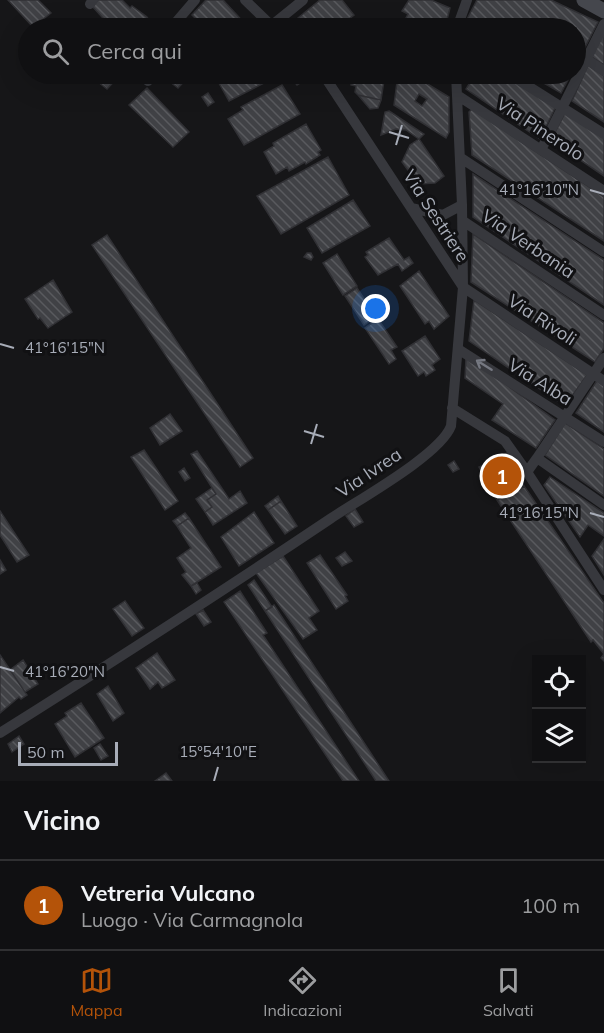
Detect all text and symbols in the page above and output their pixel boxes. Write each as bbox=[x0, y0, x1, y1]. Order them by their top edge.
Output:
search box bbox=[18, 18, 586, 84]
icon: search bbox=[39, 35, 72, 68]
text: Cerca qui bbox=[87, 37, 182, 65]
street label: Via Pinerolo bbox=[492, 92, 588, 165]
street label: Via Sestriere bbox=[398, 165, 475, 266]
text: 41°16'10"N bbox=[499, 180, 579, 199]
street label: Via Verbania bbox=[477, 204, 579, 283]
street label: Via Rivoli bbox=[504, 289, 581, 350]
your location bbox=[361, 294, 390, 323]
text: 41°16'15"N bbox=[25, 338, 105, 357]
street label: Via Alba bbox=[504, 353, 577, 410]
one-way arrow bbox=[476, 359, 493, 371]
street label: Via Ivrea bbox=[332, 442, 406, 503]
pin: 1 bbox=[482, 454, 522, 498]
text: 41°16'15"N bbox=[499, 503, 579, 522]
map controls bbox=[532, 655, 586, 763]
button: locate bbox=[532, 655, 586, 709]
text: 41°16'20"N bbox=[25, 662, 105, 681]
button: layers bbox=[532, 709, 586, 763]
scale bar bbox=[18, 739, 118, 766]
text: 50 m bbox=[27, 742, 64, 762]
text: 15°54'10"E bbox=[179, 742, 257, 761]
text: Vicino bbox=[24, 804, 101, 837]
text: Vetreria Vulcano bbox=[81, 879, 255, 907]
text: 1 bbox=[38, 893, 50, 918]
text: 100 m bbox=[521, 893, 580, 918]
text: Luogo · Via Carmagnola bbox=[81, 907, 303, 932]
tab: Mappa bbox=[70, 964, 123, 1020]
tab: Indicazioni bbox=[263, 964, 342, 1020]
tab: Salvati bbox=[483, 964, 534, 1020]

